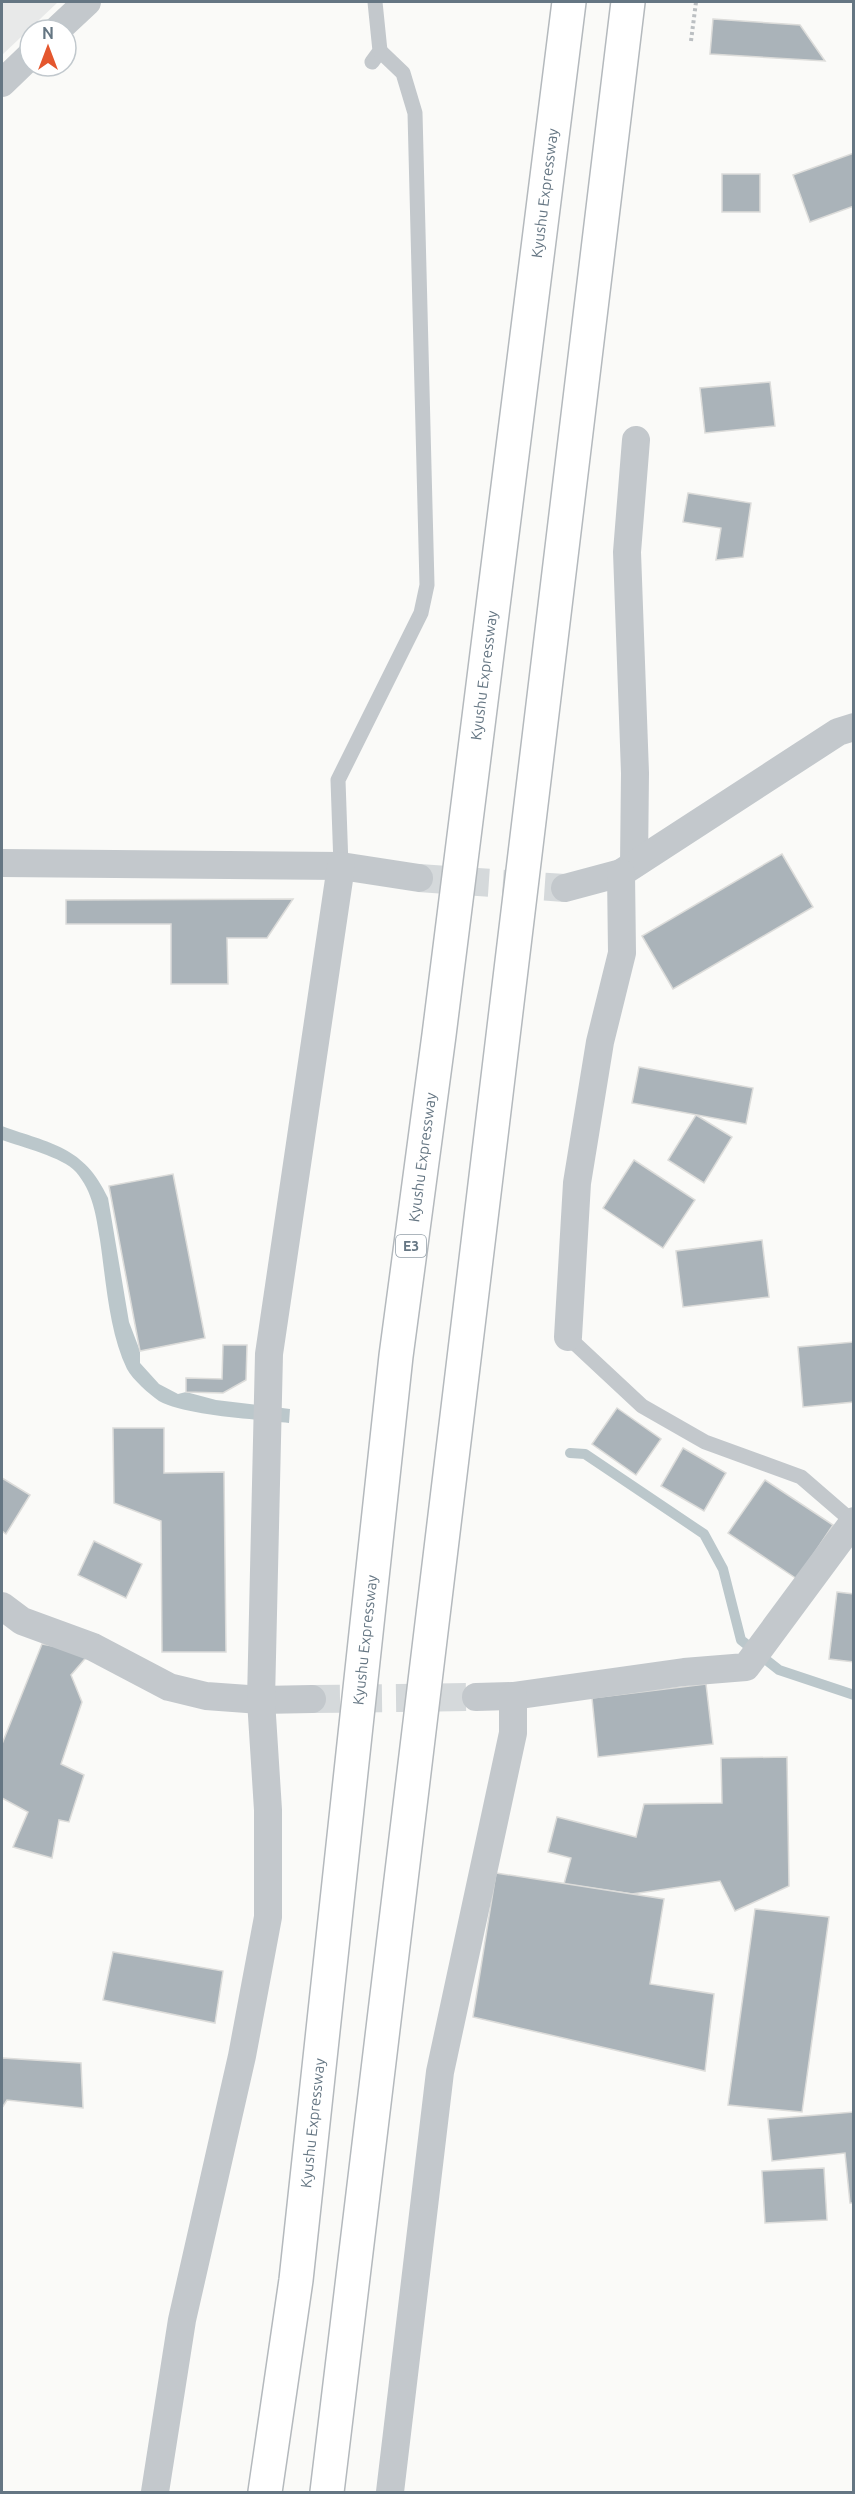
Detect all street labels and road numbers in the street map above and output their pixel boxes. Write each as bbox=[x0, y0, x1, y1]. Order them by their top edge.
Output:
street label: Kyushu Expressway bbox=[528, 127, 561, 259]
street label: Kyushu Expressway bbox=[467, 609, 500, 741]
street label: Kyushu Expressway bbox=[405, 1092, 439, 1223]
road number: E3 bbox=[396, 1235, 426, 1257]
street label: Kyushu Expressway bbox=[349, 1574, 380, 1706]
street label: Kyushu Expressway bbox=[297, 2057, 328, 2189]

